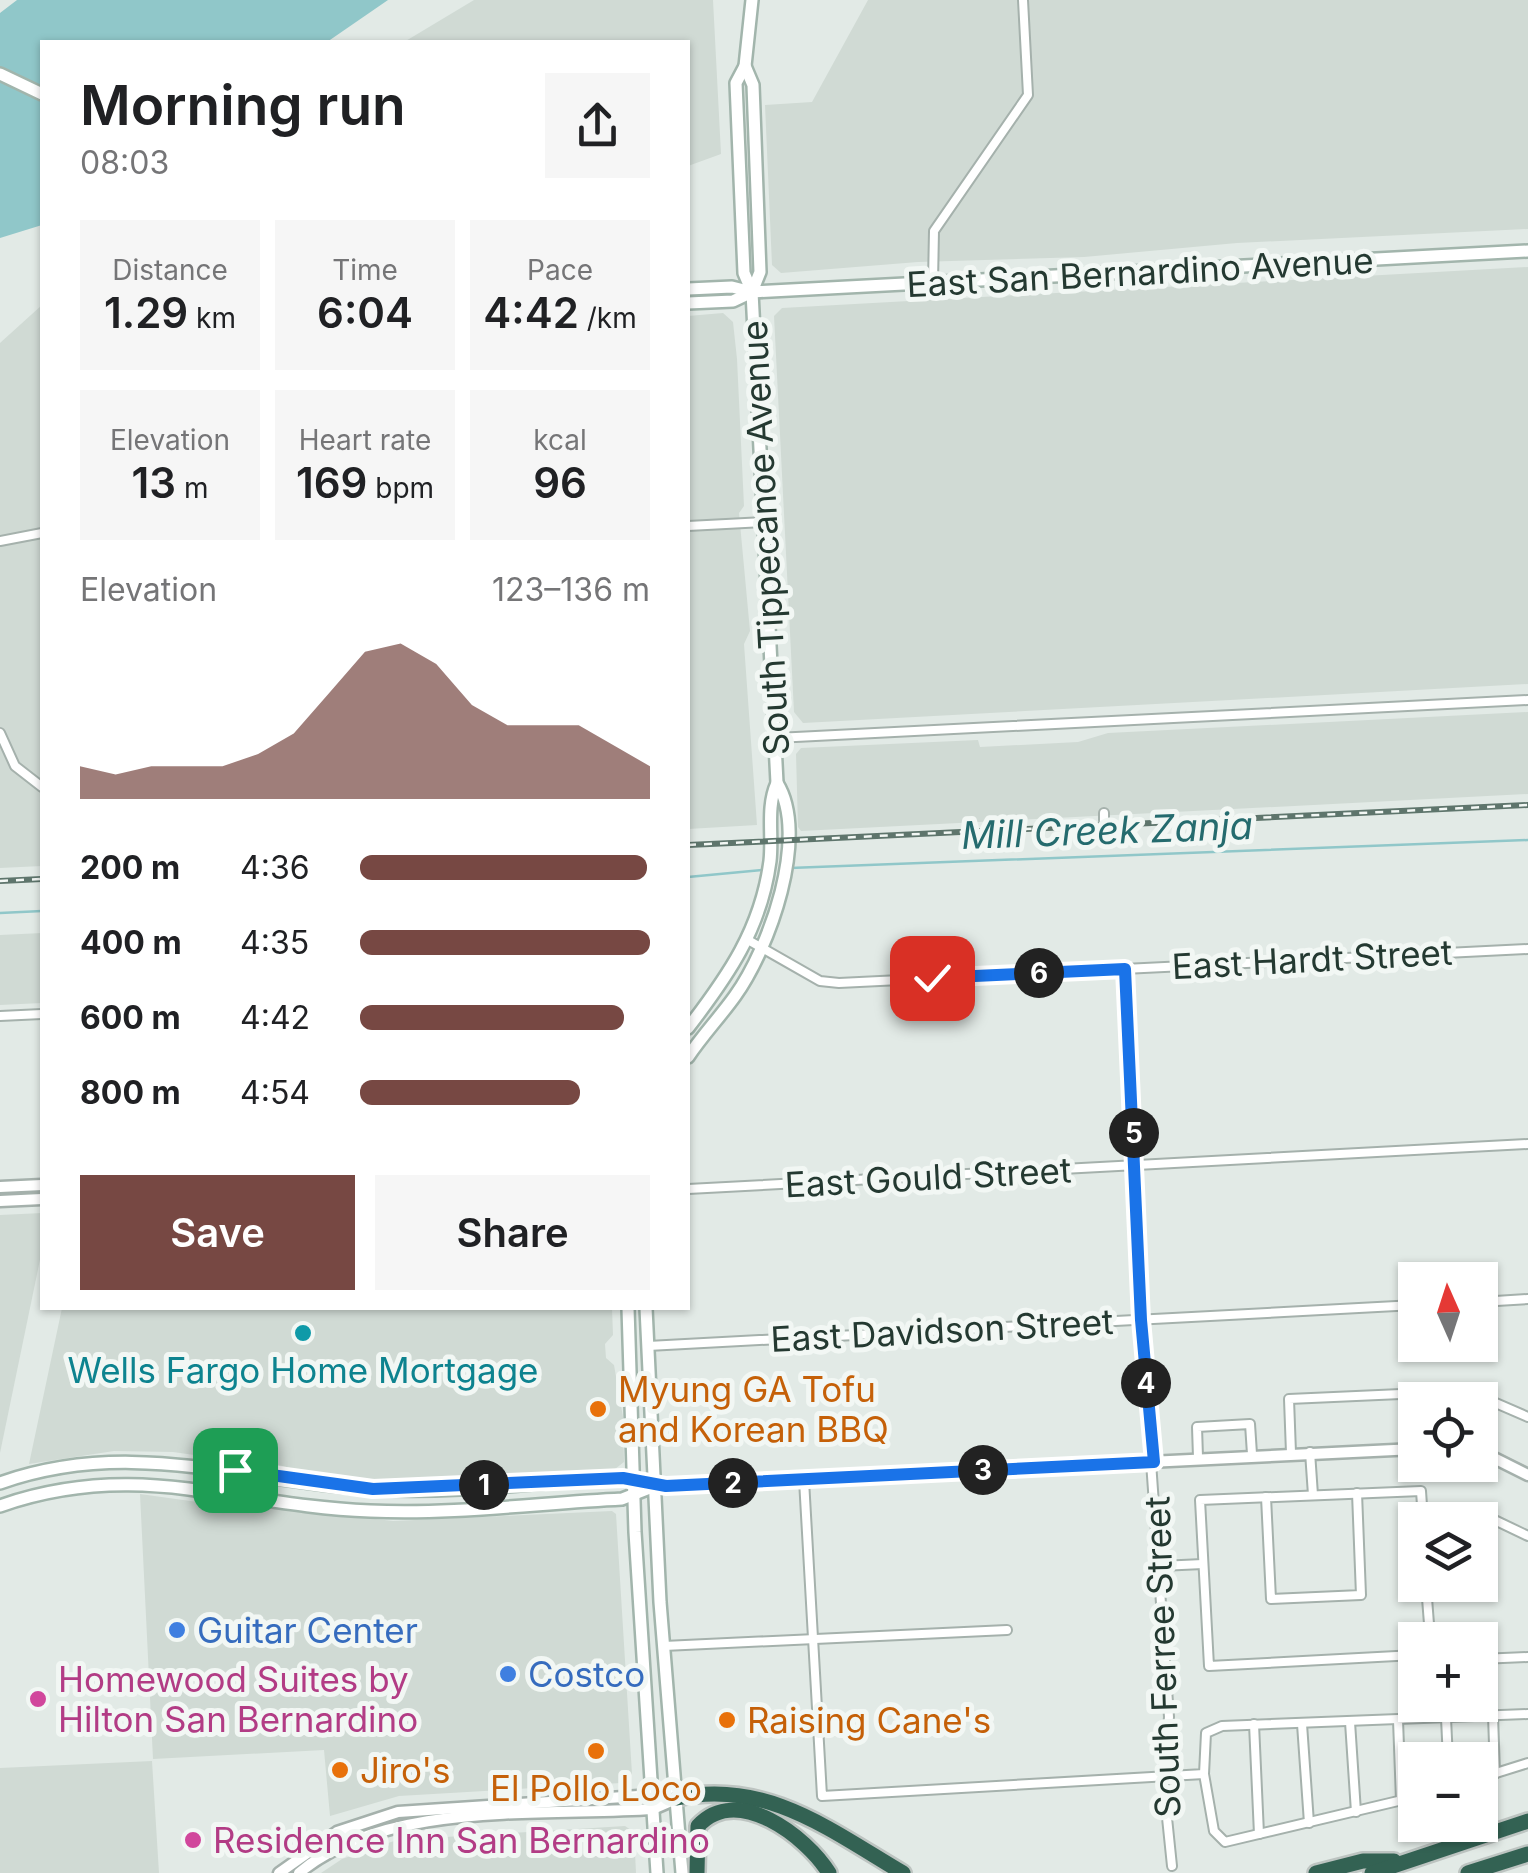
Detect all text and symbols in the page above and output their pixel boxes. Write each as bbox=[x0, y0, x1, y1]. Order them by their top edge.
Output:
text: Morning run bbox=[80, 72, 406, 138]
button: share bbox=[545, 73, 650, 178]
text: 08:03 bbox=[80, 143, 169, 182]
street label: East San Bernardino Avenue bbox=[906, 239, 1374, 305]
text: Distance bbox=[112, 253, 228, 287]
text: Time bbox=[332, 253, 398, 287]
text: Pace bbox=[527, 253, 593, 287]
text: 1.29 bbox=[104, 287, 188, 338]
text: 6:04 bbox=[317, 287, 413, 338]
text: 4:42 bbox=[483, 287, 579, 338]
text: km bbox=[188, 301, 236, 335]
text: /km bbox=[579, 301, 637, 335]
street label: South Tippecanoe Avenue bbox=[733, 320, 797, 756]
text: Elevation bbox=[110, 423, 230, 457]
text: Heart rate bbox=[299, 423, 431, 457]
text: kcal bbox=[533, 423, 587, 457]
text: 13 bbox=[132, 457, 176, 508]
text: 169 bbox=[296, 457, 367, 508]
text: 96 bbox=[533, 457, 587, 508]
text: m bbox=[176, 471, 208, 505]
text: bpm bbox=[367, 471, 434, 505]
text: Elevation bbox=[80, 570, 217, 609]
text: 123–136 m bbox=[492, 570, 650, 609]
water label: Mill Creek Zanja bbox=[960, 802, 1254, 858]
text: 200 m bbox=[80, 848, 180, 887]
text: 4:36 bbox=[240, 848, 310, 887]
text: 400 m bbox=[80, 923, 182, 962]
text: 4:35 bbox=[240, 923, 309, 962]
street label: East Hardt Street bbox=[1171, 931, 1453, 987]
pin bbox=[890, 936, 975, 1021]
pin: 6 bbox=[1014, 948, 1064, 998]
icon: check bbox=[905, 951, 960, 1006]
text: 6 bbox=[1030, 956, 1048, 990]
text: 600 m bbox=[80, 998, 181, 1037]
text: 4:42 bbox=[240, 998, 310, 1037]
text: 800 m bbox=[80, 1073, 181, 1112]
text: 4:54 bbox=[240, 1073, 310, 1112]
pin: 5 bbox=[1109, 1108, 1159, 1158]
text: 5 bbox=[1125, 1116, 1143, 1150]
street label: East Gould Street bbox=[784, 1149, 1072, 1205]
button: Save bbox=[80, 1175, 355, 1290]
button: Share bbox=[375, 1175, 650, 1290]
north arrow bbox=[1398, 1262, 1498, 1362]
map controls bbox=[1398, 1262, 1498, 1842]
street label: East Davidson Street bbox=[770, 1300, 1114, 1360]
marker: Wells Fargo Home Mortgage bbox=[292, 1322, 314, 1344]
place label: Wells Fargo Home Mortgage bbox=[67, 1349, 539, 1391]
pin: 4 bbox=[1121, 1358, 1171, 1408]
text: 4 bbox=[1137, 1366, 1155, 1400]
place label: Myung GA Tofu and Korean BBQ bbox=[618, 1368, 889, 1450]
button: locate bbox=[1398, 1382, 1498, 1482]
marker: Myung GA Tofu and Korean BBQ bbox=[587, 1398, 609, 1420]
pin bbox=[193, 1428, 278, 1513]
icon: arrive bbox=[208, 1443, 263, 1498]
pin: 3 bbox=[958, 1445, 1008, 1495]
text: 3 bbox=[974, 1453, 992, 1487]
pin: 2 bbox=[708, 1458, 758, 1508]
pin: 1 bbox=[459, 1460, 509, 1510]
text: 2 bbox=[724, 1466, 742, 1500]
text: 1 bbox=[478, 1468, 490, 1502]
street label: South Ferree Street bbox=[1135, 1496, 1189, 1818]
button: layers bbox=[1398, 1502, 1498, 1602]
place label: Guitar Center bbox=[197, 1609, 418, 1651]
marker: Guitar Center bbox=[166, 1619, 188, 1641]
button: + bbox=[1398, 1622, 1498, 1722]
place label: Costco bbox=[528, 1653, 645, 1695]
place label: Homewood Suites by Hilton San Bernardino bbox=[58, 1658, 418, 1740]
marker: Costco bbox=[497, 1663, 519, 1685]
marker: Homewood Suites by Hilton San Bernardino bbox=[27, 1688, 49, 1710]
place label: Raising Cane's bbox=[747, 1699, 991, 1741]
marker: Raising Cane's bbox=[716, 1709, 738, 1731]
marker: El Pollo Loco bbox=[585, 1740, 607, 1762]
button: − bbox=[1398, 1742, 1498, 1842]
place label: Jiro's bbox=[360, 1749, 451, 1791]
marker: Jiro's bbox=[329, 1759, 351, 1781]
place label: El Pollo Loco bbox=[490, 1767, 702, 1809]
place label: Residence Inn San Bernardino bbox=[213, 1819, 710, 1861]
marker: Residence Inn San Bernardino bbox=[182, 1829, 204, 1851]

